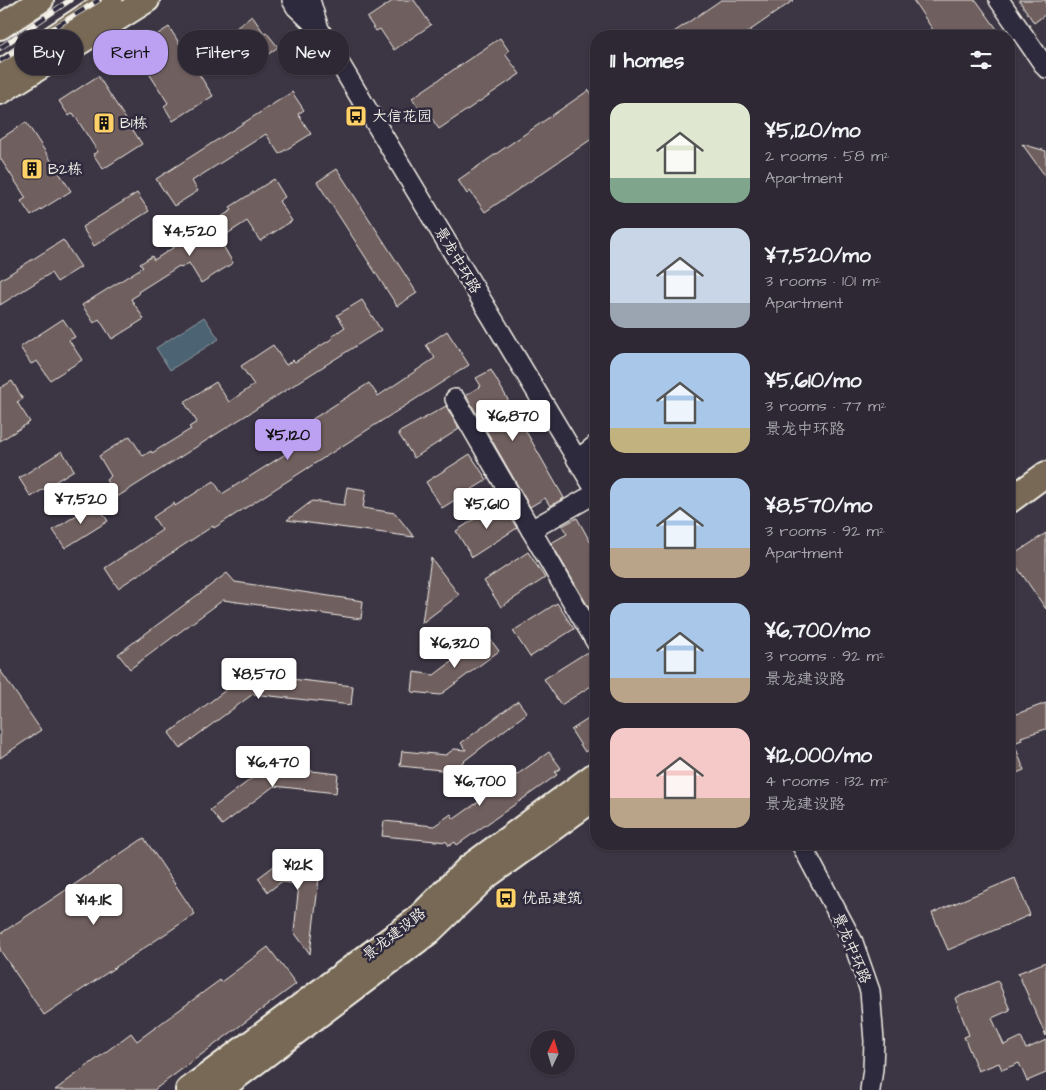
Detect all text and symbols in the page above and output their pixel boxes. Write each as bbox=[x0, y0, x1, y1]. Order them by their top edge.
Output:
chip: Buy bbox=[15, 30, 83, 75]
chip: Rent bbox=[93, 30, 168, 75]
chip: Filters bbox=[178, 30, 268, 75]
chip: New bbox=[278, 30, 349, 75]
text: 11 homes bbox=[610, 46, 684, 75]
icon: filters bbox=[967, 46, 995, 74]
bus stop icon: 大信花园 bbox=[344, 104, 368, 128]
place label: 大信花园 bbox=[372, 106, 432, 127]
building icon: B1栋 bbox=[92, 111, 116, 135]
place label: B1栋 bbox=[120, 113, 148, 134]
text: ¥5,120/mo bbox=[765, 116, 860, 145]
icon: home bbox=[650, 123, 710, 183]
text: 2 rooms · 58 m² bbox=[765, 145, 890, 167]
building icon: B2栋 bbox=[20, 157, 44, 181]
place label: B2栋 bbox=[48, 159, 82, 180]
text: Apartment bbox=[765, 167, 843, 189]
pin: ¥4,520 bbox=[149, 214, 231, 257]
text: ¥4,520 bbox=[164, 220, 216, 242]
street label: 景龙中环路 bbox=[429, 223, 486, 298]
text: ¥7,520/mo bbox=[765, 241, 871, 270]
icon: home bbox=[650, 248, 710, 308]
text: 3 rooms · 101 m² bbox=[765, 270, 881, 292]
text: Apartment bbox=[765, 292, 843, 314]
text: ¥5,610/mo bbox=[765, 366, 862, 395]
icon: home bbox=[650, 373, 710, 433]
text: 3 rooms · 77 m² bbox=[765, 395, 886, 417]
pin: ¥6,870 bbox=[472, 400, 554, 442]
text: ¥6,870 bbox=[487, 405, 539, 427]
pin: ¥5,120 bbox=[247, 418, 329, 461]
text: 景龙中环路 bbox=[765, 418, 845, 440]
text: ¥5,120 bbox=[266, 424, 310, 446]
pin: ¥7,520 bbox=[40, 482, 122, 525]
text: ¥7,520 bbox=[55, 488, 107, 510]
pin: ¥5,610 bbox=[446, 488, 528, 530]
text: ¥8,570/mo bbox=[765, 491, 872, 520]
text: ¥5,610 bbox=[465, 493, 509, 515]
icon: home bbox=[650, 498, 710, 558]
text: 3 rooms · 92 m² bbox=[765, 520, 885, 542]
text: Apartment bbox=[765, 542, 843, 564]
text: ¥6,700/mo bbox=[765, 616, 870, 645]
icon: home bbox=[650, 623, 710, 683]
pin: ¥6,320 bbox=[414, 626, 496, 669]
text: ¥6,320 bbox=[431, 632, 479, 654]
text: 3 rooms · 92 m² bbox=[765, 645, 885, 667]
pin: ¥8,570 bbox=[218, 658, 300, 700]
text: ¥8,570 bbox=[232, 663, 286, 685]
text: 景龙建设路 bbox=[765, 668, 845, 690]
text: ¥12,000/mo bbox=[765, 741, 872, 770]
pin: ¥6,470 bbox=[232, 746, 314, 788]
icon: home bbox=[650, 748, 710, 808]
text: ¥6,470 bbox=[247, 751, 299, 773]
pin: ¥6,700 bbox=[439, 764, 521, 807]
text: ¥6,700 bbox=[454, 770, 506, 792]
text: 4 rooms · 132 m² bbox=[765, 770, 889, 792]
text: 景龙建设路 bbox=[765, 793, 845, 815]
pin: ¥12K bbox=[268, 848, 328, 891]
text: ¥12K bbox=[283, 854, 313, 876]
pin: ¥14.1K bbox=[53, 884, 135, 926]
bus stop icon: 优品建筑 bbox=[494, 886, 518, 910]
place label: 优品建筑 bbox=[522, 888, 582, 909]
text: ¥14.1K bbox=[76, 889, 112, 911]
street label: 景龙建设路 bbox=[358, 903, 430, 966]
street label: 景龙中环路 bbox=[827, 910, 876, 987]
north arrow bbox=[530, 1030, 575, 1075]
map controls bbox=[530, 1030, 575, 1075]

